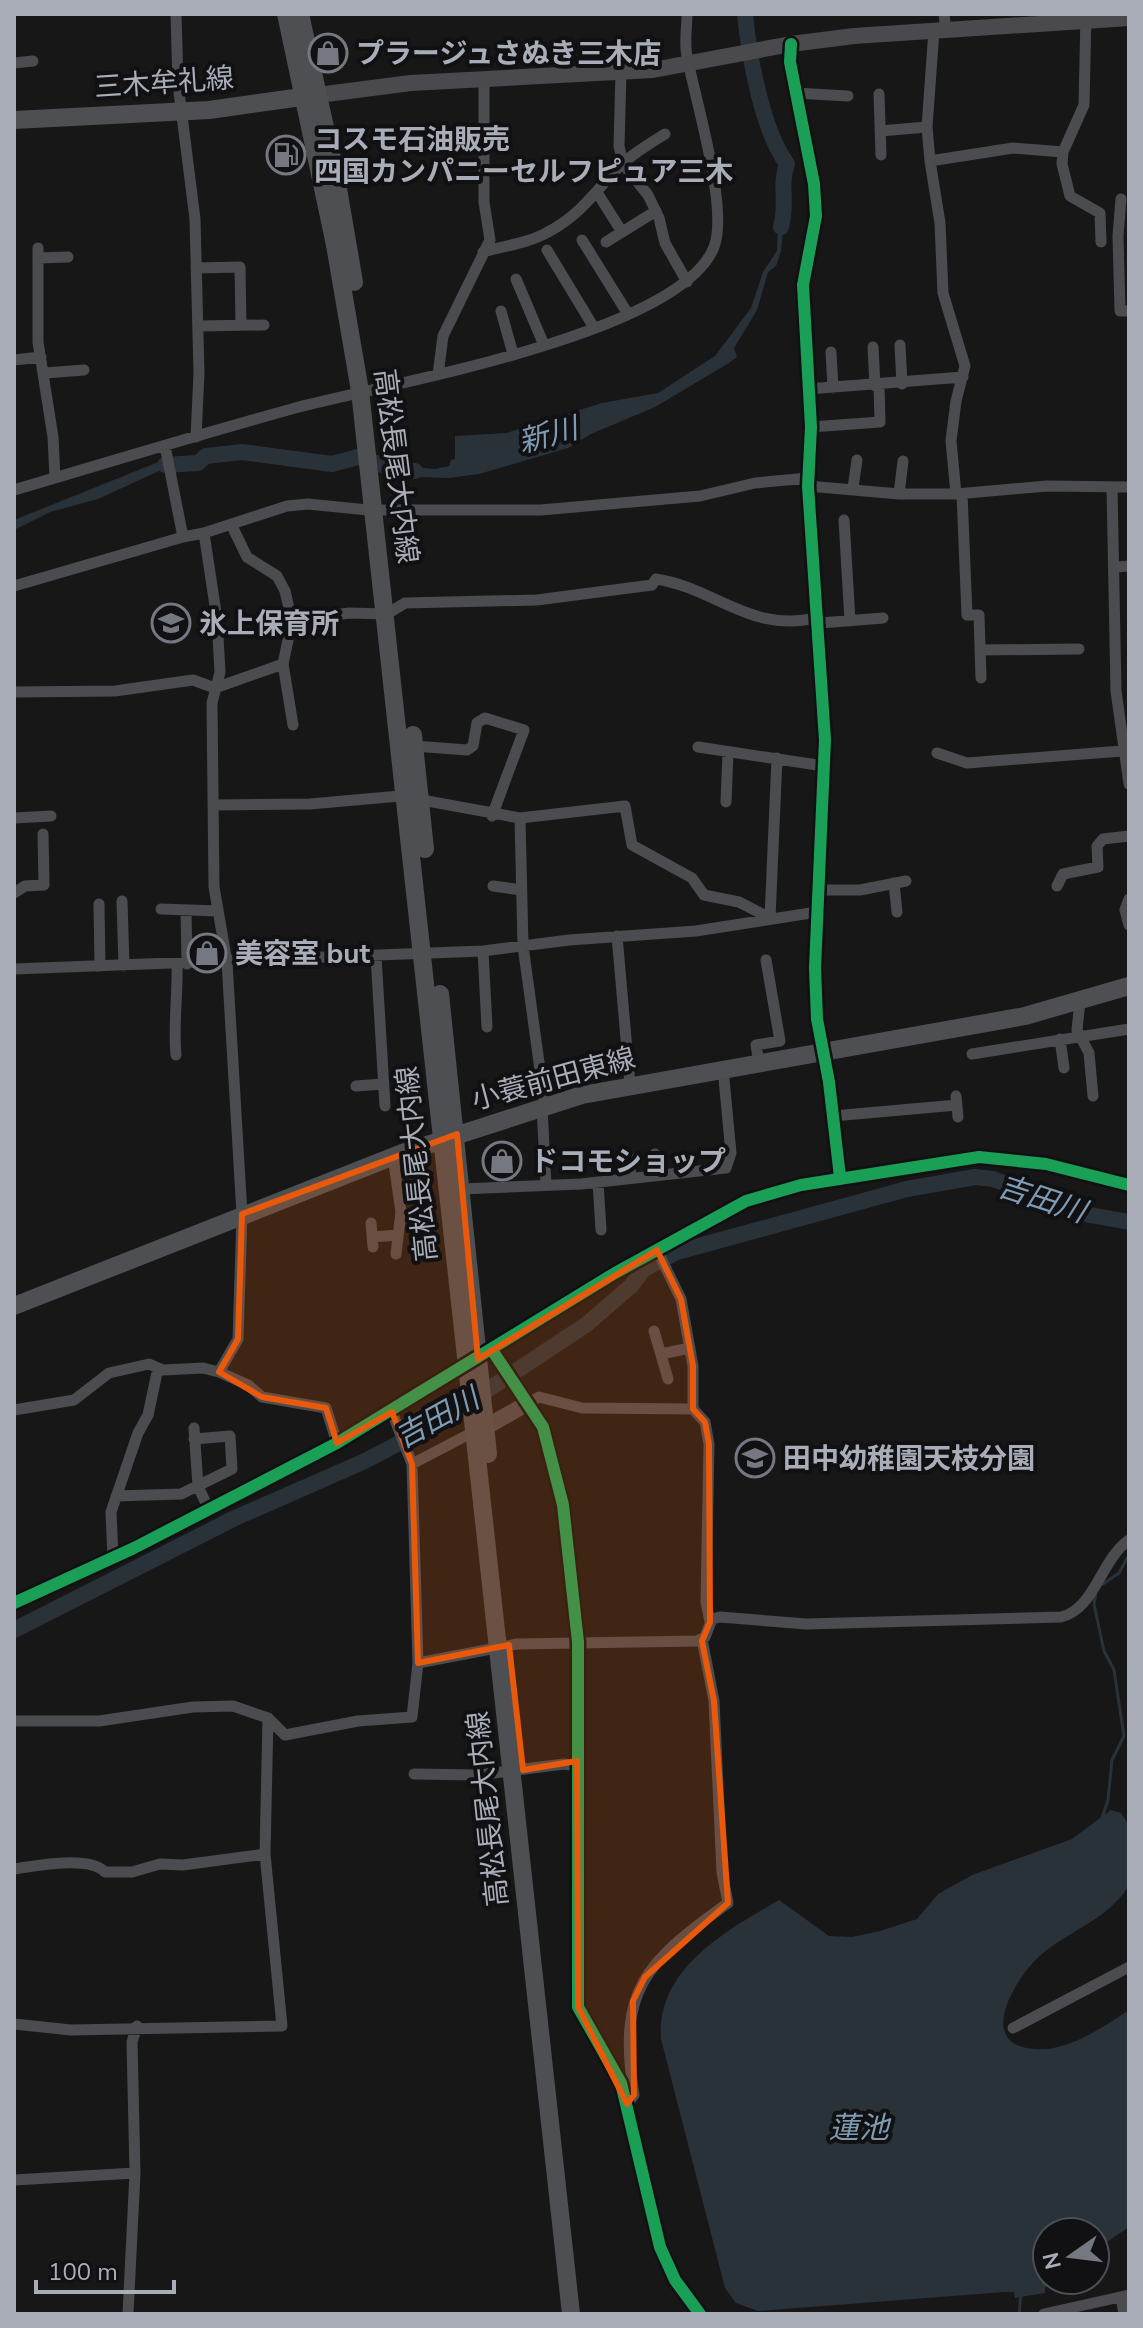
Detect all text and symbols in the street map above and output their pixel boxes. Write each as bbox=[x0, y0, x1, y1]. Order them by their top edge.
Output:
shop icon: プラージュさぬき三木店 bbox=[307, 32, 349, 74]
place label: プラージュさぬき三木店 bbox=[356, 35, 661, 73]
street label: 三木牟礼線 bbox=[93, 59, 235, 107]
place label: コスモ石油販売 四国カンパニーセルフピュア三木 bbox=[314, 121, 733, 191]
fuel station icon: コスモ石油販売 四国カンパニーセルフピュア三木 bbox=[265, 134, 307, 176]
street label: 高松長尾大内線 bbox=[365, 367, 427, 566]
water label: 新川 bbox=[514, 407, 585, 463]
school or university icon: 氷上保育所 bbox=[150, 602, 192, 644]
place label: 氷上保育所 bbox=[199, 605, 339, 643]
shop icon: 美容室 but bbox=[186, 932, 228, 974]
place label: 美容室 but bbox=[235, 935, 371, 973]
street label: 小蓑前田東線 bbox=[467, 1039, 639, 1119]
street label: 高松長尾大内線 bbox=[388, 1064, 446, 1263]
shop icon: ドコモショップ bbox=[481, 1140, 523, 1182]
place label: ドコモショップ bbox=[530, 1143, 726, 1181]
water label: 吉田川 bbox=[993, 1166, 1094, 1234]
water label: 吉田川 bbox=[388, 1377, 489, 1458]
school or university icon: 田中幼稚園天枝分園 bbox=[734, 1437, 776, 1479]
place label: 田中幼稚園天枝分園 bbox=[783, 1440, 1035, 1478]
street label: 高松長尾大内線 bbox=[459, 1709, 517, 1908]
water label: 蓮池 bbox=[829, 2108, 892, 2149]
north arrow bbox=[1031, 2216, 1111, 2296]
scale bar bbox=[36, 2244, 174, 2294]
text: N bbox=[1036, 2249, 1069, 2272]
text: 100 m bbox=[48, 2256, 118, 2288]

